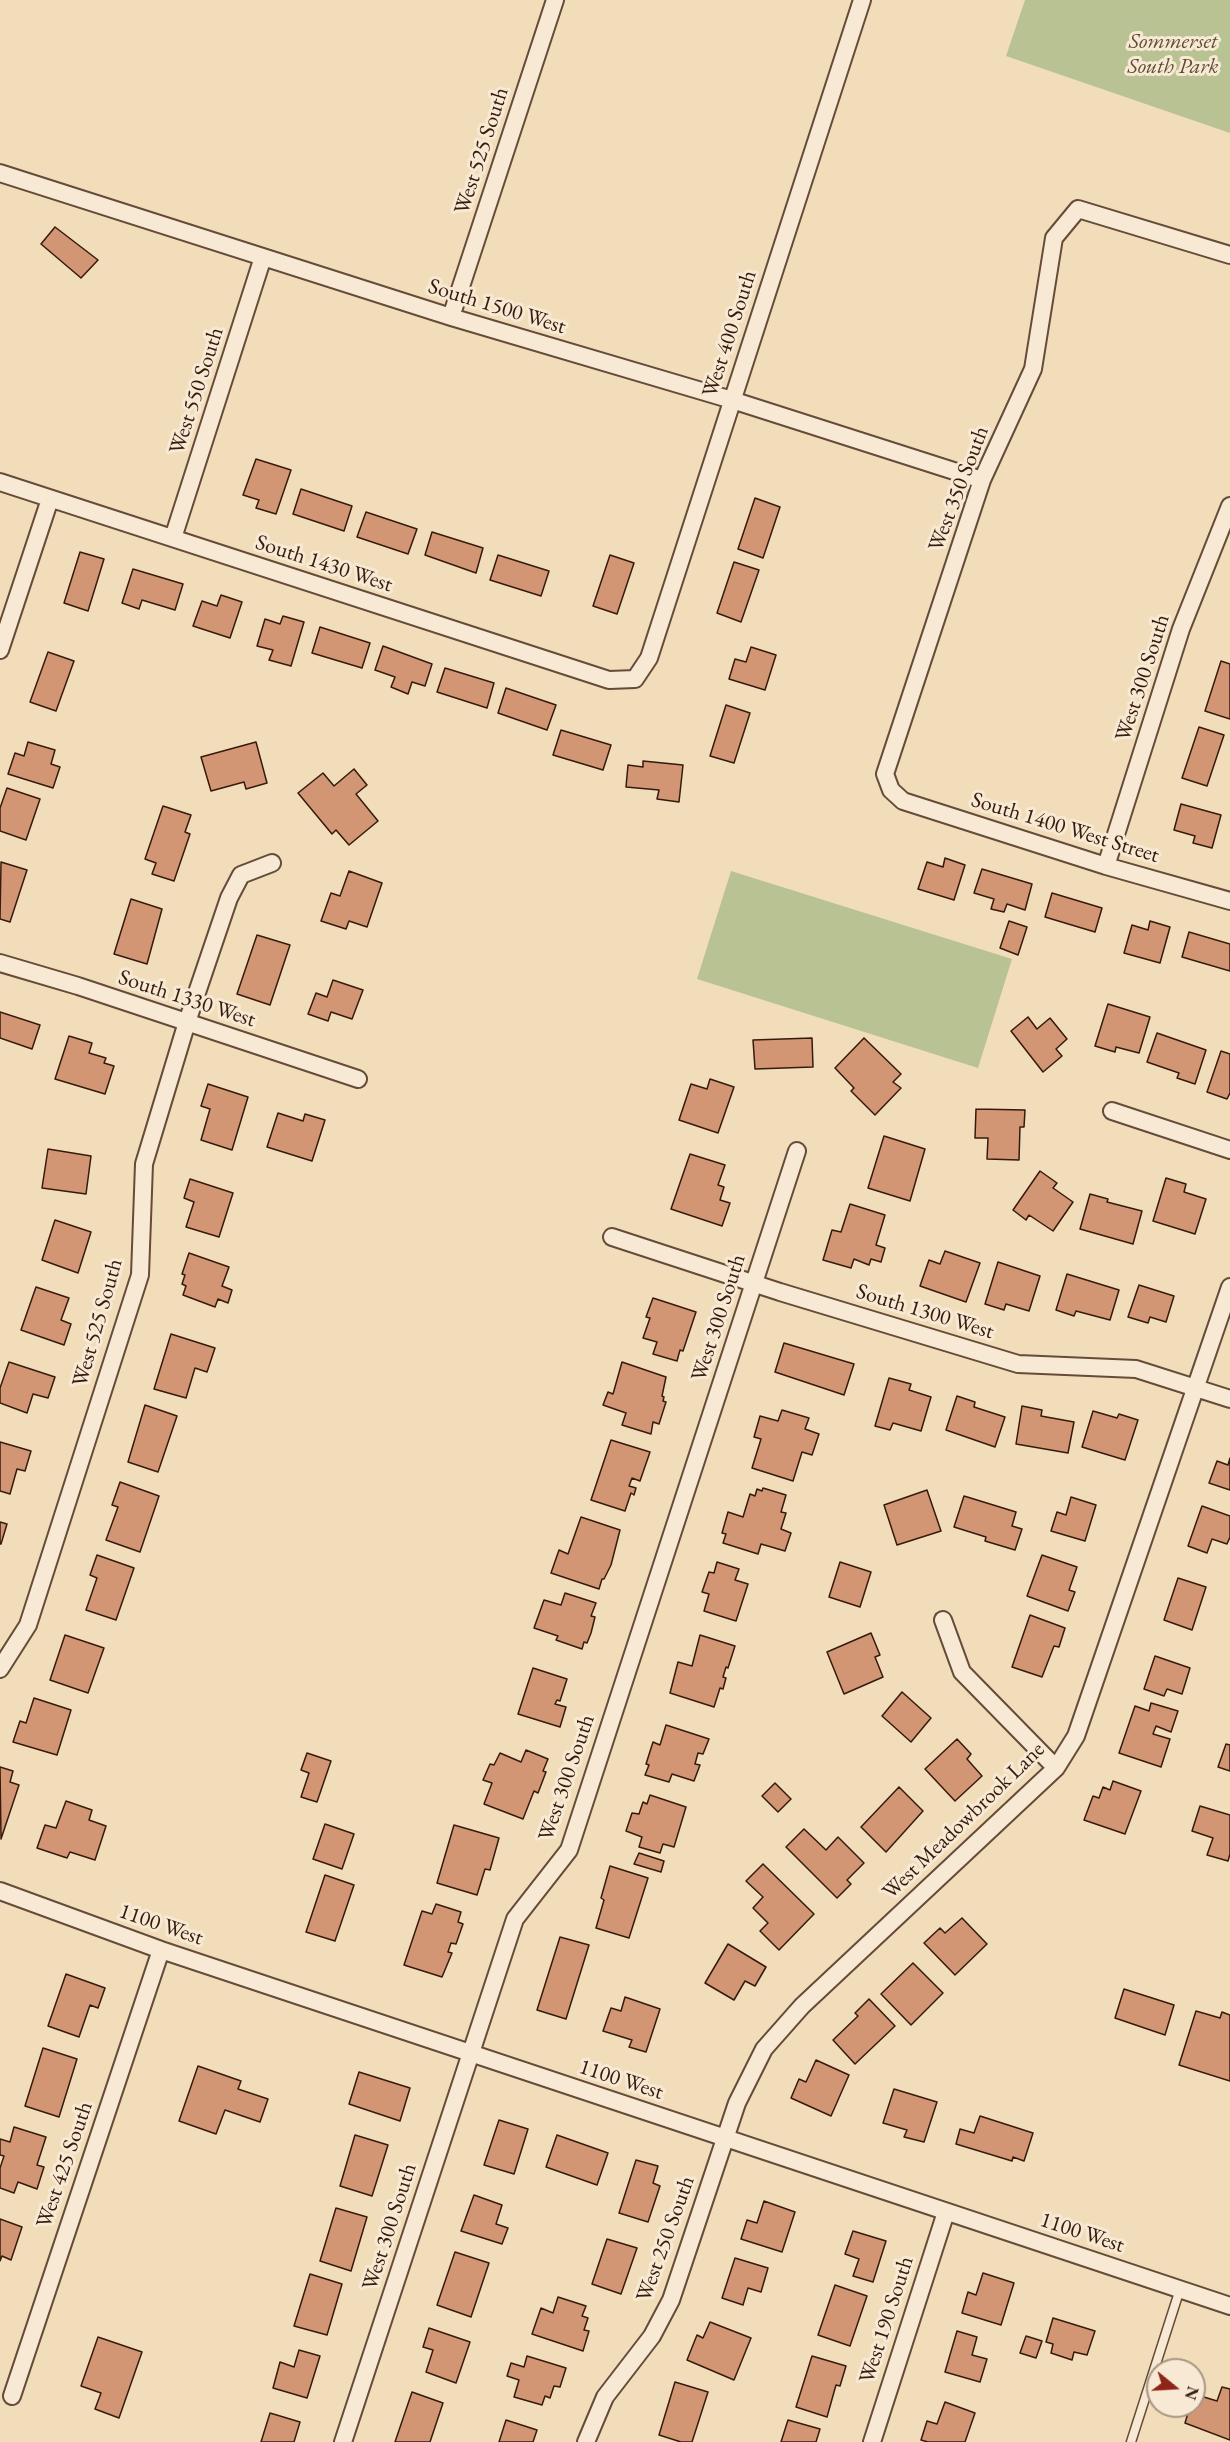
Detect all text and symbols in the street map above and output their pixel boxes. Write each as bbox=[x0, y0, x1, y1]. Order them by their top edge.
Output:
park label: Sommerset South Park bbox=[1127, 29, 1219, 80]
street label: West 525 South bbox=[449, 84, 515, 218]
street label: West 400 South bbox=[697, 267, 763, 401]
street label: South 1500 West bbox=[425, 274, 569, 340]
street label: West 550 South bbox=[164, 324, 230, 458]
street label: West 350 South bbox=[923, 423, 995, 555]
street label: South 1430 West bbox=[252, 529, 396, 599]
street label: West 300 South bbox=[1110, 611, 1176, 745]
street label: South 1400 West Street bbox=[968, 787, 1162, 869]
street label: South 1330 West bbox=[115, 964, 259, 1034]
street label: West 300 South bbox=[686, 1251, 752, 1385]
street label: West 525 South bbox=[67, 1256, 129, 1390]
street label: South 1300 West bbox=[853, 1279, 997, 1345]
street label: West 300 South bbox=[533, 1711, 601, 1845]
street label: West Meadowbrook Lane bbox=[877, 1737, 1051, 1905]
street label: 1100 West bbox=[115, 1898, 207, 1952]
street label: 1100 West bbox=[575, 2054, 667, 2106]
street label: West 425 South bbox=[31, 2098, 99, 2232]
street label: West 300 South bbox=[357, 2160, 423, 2294]
street label: West 250 South bbox=[631, 2172, 701, 2306]
street label: 1100 West bbox=[1036, 2207, 1128, 2259]
street label: West 190 South bbox=[854, 2253, 920, 2387]
north arrow bbox=[1146, 2358, 1206, 2418]
text: N bbox=[1180, 2384, 1204, 2402]

